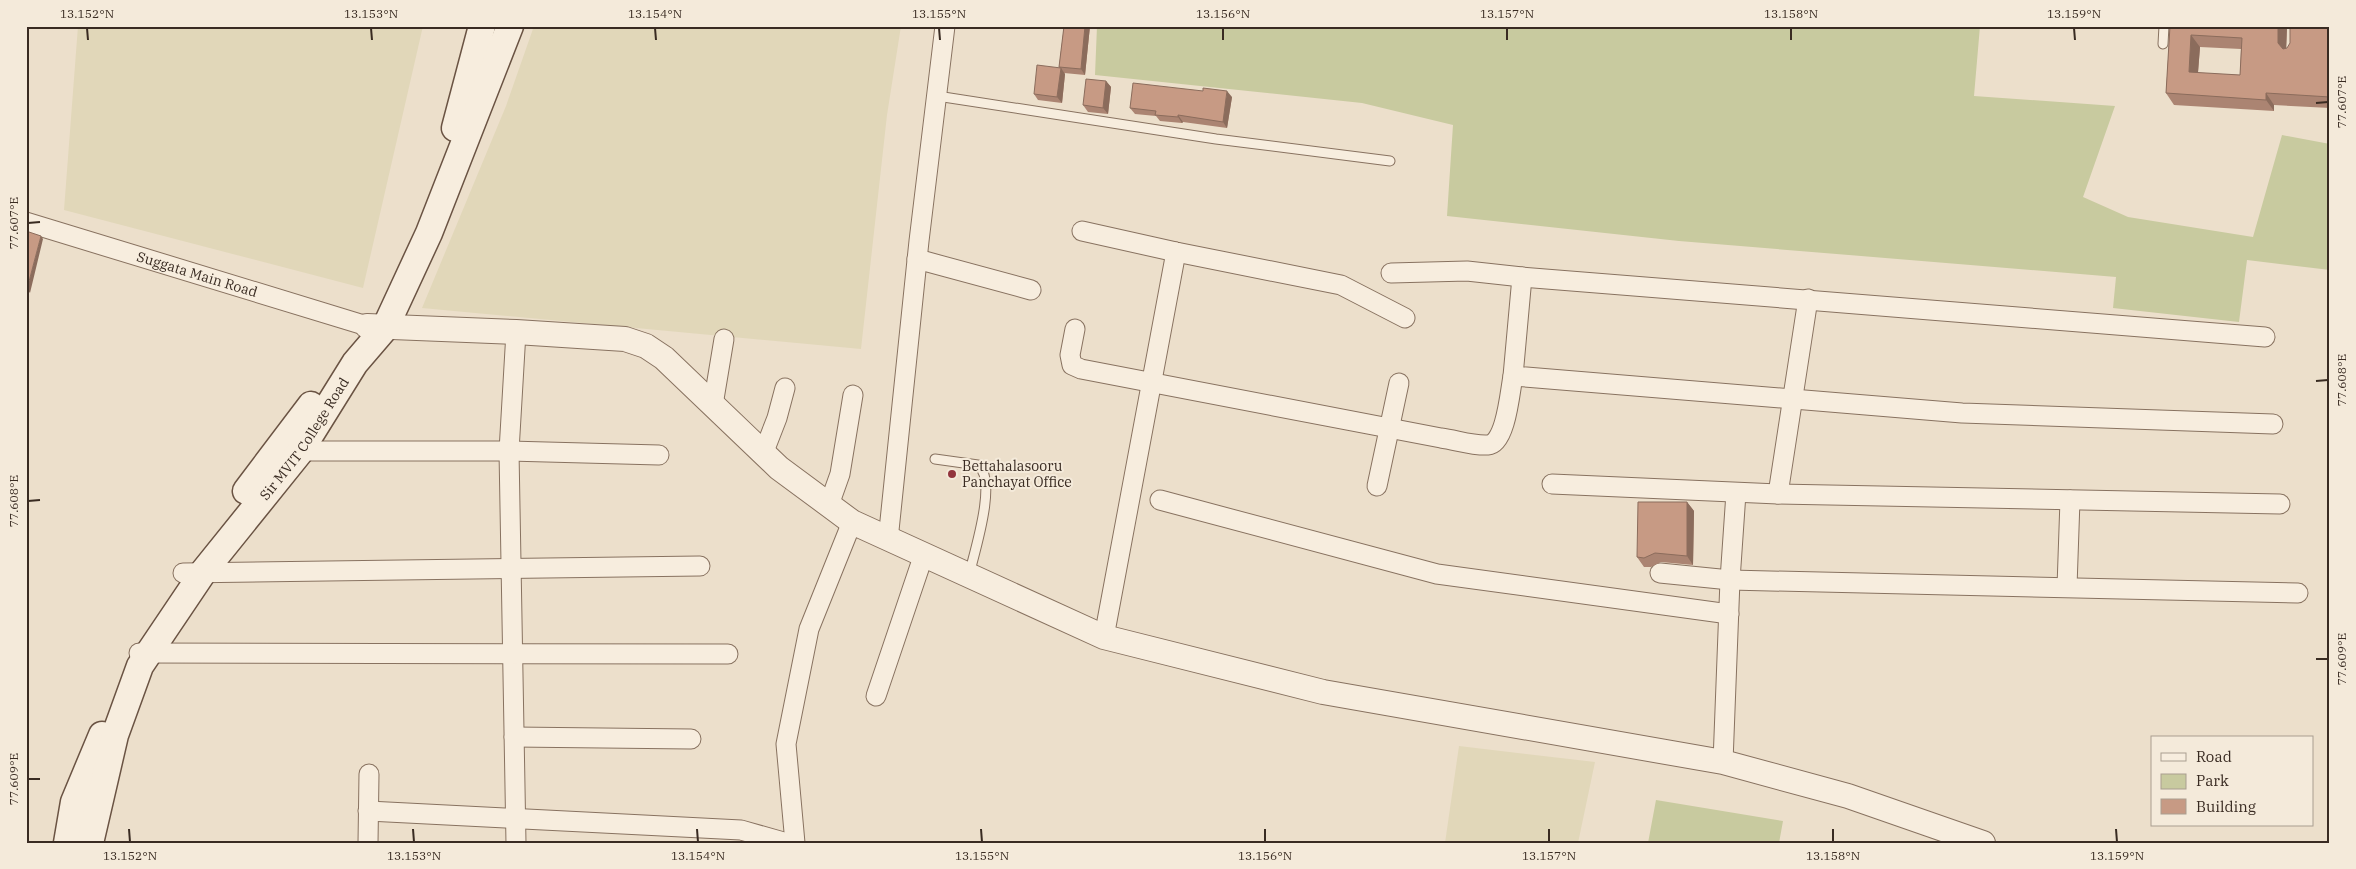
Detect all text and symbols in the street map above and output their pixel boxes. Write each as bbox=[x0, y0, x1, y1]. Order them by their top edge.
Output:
text: 13.152°N bbox=[60, 6, 114, 21]
text: 13.153°N bbox=[344, 6, 398, 21]
text: 13.154°N bbox=[628, 6, 682, 21]
text: 13.155°N bbox=[912, 6, 966, 21]
text: 13.156°N bbox=[1196, 6, 1250, 21]
text: 13.157°N bbox=[1480, 6, 1534, 21]
text: 13.158°N bbox=[1764, 6, 1818, 21]
text: 13.159°N bbox=[2047, 6, 2101, 21]
text: 77.607°E bbox=[2334, 76, 2349, 128]
text: 77.607°E bbox=[6, 197, 21, 249]
street label: Suggata Main Road bbox=[135, 247, 260, 301]
text: 77.608°E bbox=[2334, 354, 2349, 406]
street label: Sir MVIT College Road bbox=[256, 374, 353, 504]
place label: Bettahalasooru Panchayat Office bbox=[962, 457, 1072, 491]
marker: Bettahalasooru Panchayat Office bbox=[946, 468, 958, 480]
text: 77.608°E bbox=[6, 475, 21, 527]
text: 77.609°E bbox=[2334, 633, 2349, 685]
legend bbox=[2151, 736, 2314, 826]
text: Road bbox=[2196, 747, 2232, 766]
text: 77.609°E bbox=[6, 753, 21, 805]
text: Park bbox=[2196, 771, 2229, 790]
text: Building bbox=[2196, 797, 2256, 816]
text: 13.152°N bbox=[103, 848, 157, 863]
text: 13.153°N bbox=[387, 848, 441, 863]
text: 13.154°N bbox=[671, 848, 725, 863]
text: 13.155°N bbox=[955, 848, 1009, 863]
text: 13.156°N bbox=[1238, 848, 1292, 863]
text: 13.157°N bbox=[1522, 848, 1576, 863]
text: 13.158°N bbox=[1806, 848, 1860, 863]
text: 13.159°N bbox=[2090, 848, 2144, 863]

